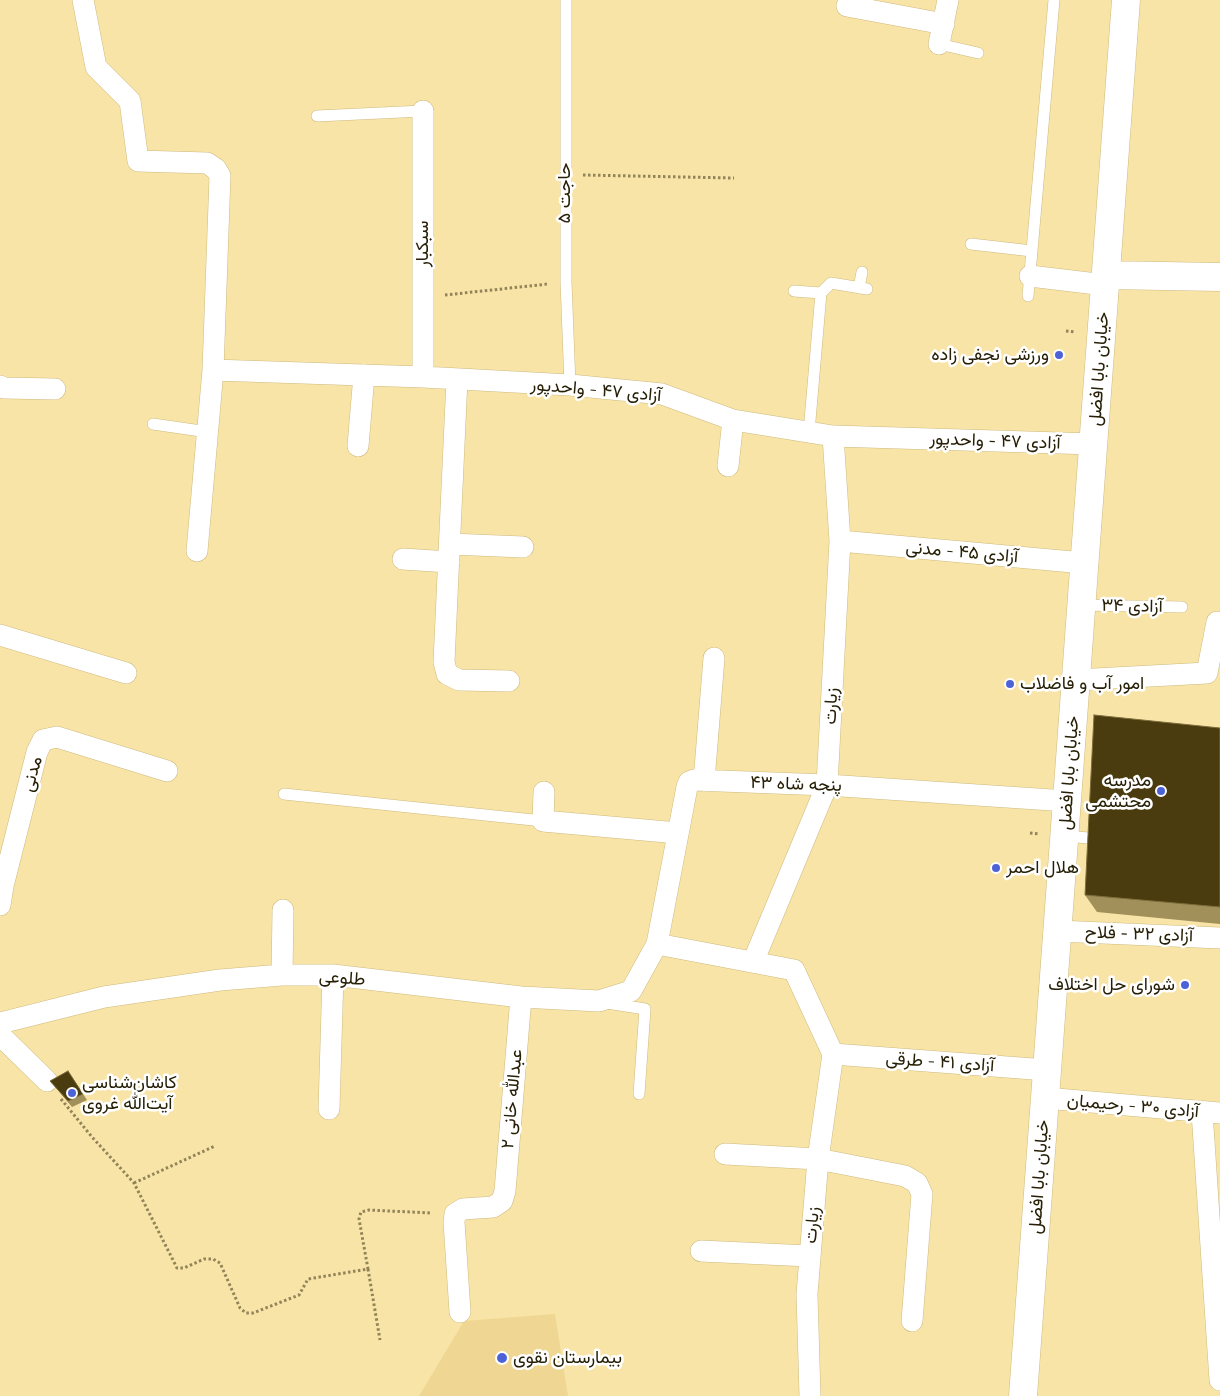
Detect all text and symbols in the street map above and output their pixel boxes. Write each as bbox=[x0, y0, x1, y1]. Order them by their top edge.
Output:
street label: حاجت ۵ bbox=[554, 163, 576, 223]
street label: سبکبار bbox=[412, 221, 434, 267]
street label: خیابان بابا افضل bbox=[1084, 311, 1114, 427]
place label: ورزشی نجفی زاده bbox=[931, 344, 1049, 366]
marker: ورزشی نجفی زاده bbox=[1053, 349, 1065, 361]
street label: آزادی ۴۷ - واحدپور bbox=[530, 374, 662, 406]
street label: آزادی ۴۷ - واحدپور bbox=[929, 428, 1061, 454]
street label: آزادی ۴۵ - مدنی bbox=[905, 536, 1019, 568]
street label: آزادی ۳۴ bbox=[1101, 595, 1163, 617]
place label: امور آب و فاضلاب bbox=[1020, 673, 1144, 695]
marker: امور آب و فاضلاب bbox=[1004, 678, 1016, 690]
street label: زیارت bbox=[819, 687, 843, 725]
street label: خیابان بابا افضل bbox=[1054, 715, 1084, 831]
street label: مدنی bbox=[17, 754, 47, 794]
place label: مدرسه محتشمی bbox=[1085, 770, 1151, 812]
street label: پنجه شاه ۴۳ bbox=[750, 772, 842, 796]
marker: مدرسه محتشمی bbox=[1155, 785, 1167, 797]
place label: هلال احمر bbox=[1006, 857, 1079, 879]
marker: هلال احمر bbox=[990, 862, 1002, 874]
street label: آزادی ۳۲ - فلاح bbox=[1084, 921, 1194, 947]
street label: طلوعی bbox=[318, 966, 366, 990]
place label: شورای حل اختلاف bbox=[1048, 974, 1175, 996]
marker: شورای حل اختلاف bbox=[1179, 979, 1191, 991]
street label: آزادی ۴۱ - طرقی bbox=[885, 1047, 995, 1077]
street label: عبدالله خانی ۲ bbox=[497, 1048, 527, 1150]
place label: کاشان‌شناسی آیت‌الله غروی bbox=[82, 1072, 177, 1114]
marker: کاشان‌شناسی آیت‌الله غروی bbox=[66, 1087, 78, 1099]
street label: آزادی ۳۰ - رحیمیان bbox=[1066, 1089, 1200, 1123]
street label: خیابان بابا افضل bbox=[1024, 1119, 1054, 1235]
street label: زیارت bbox=[800, 1206, 824, 1244]
place label: بیمارستان نقوی bbox=[513, 1347, 622, 1369]
marker: بیمارستان نقوی bbox=[495, 1351, 509, 1365]

